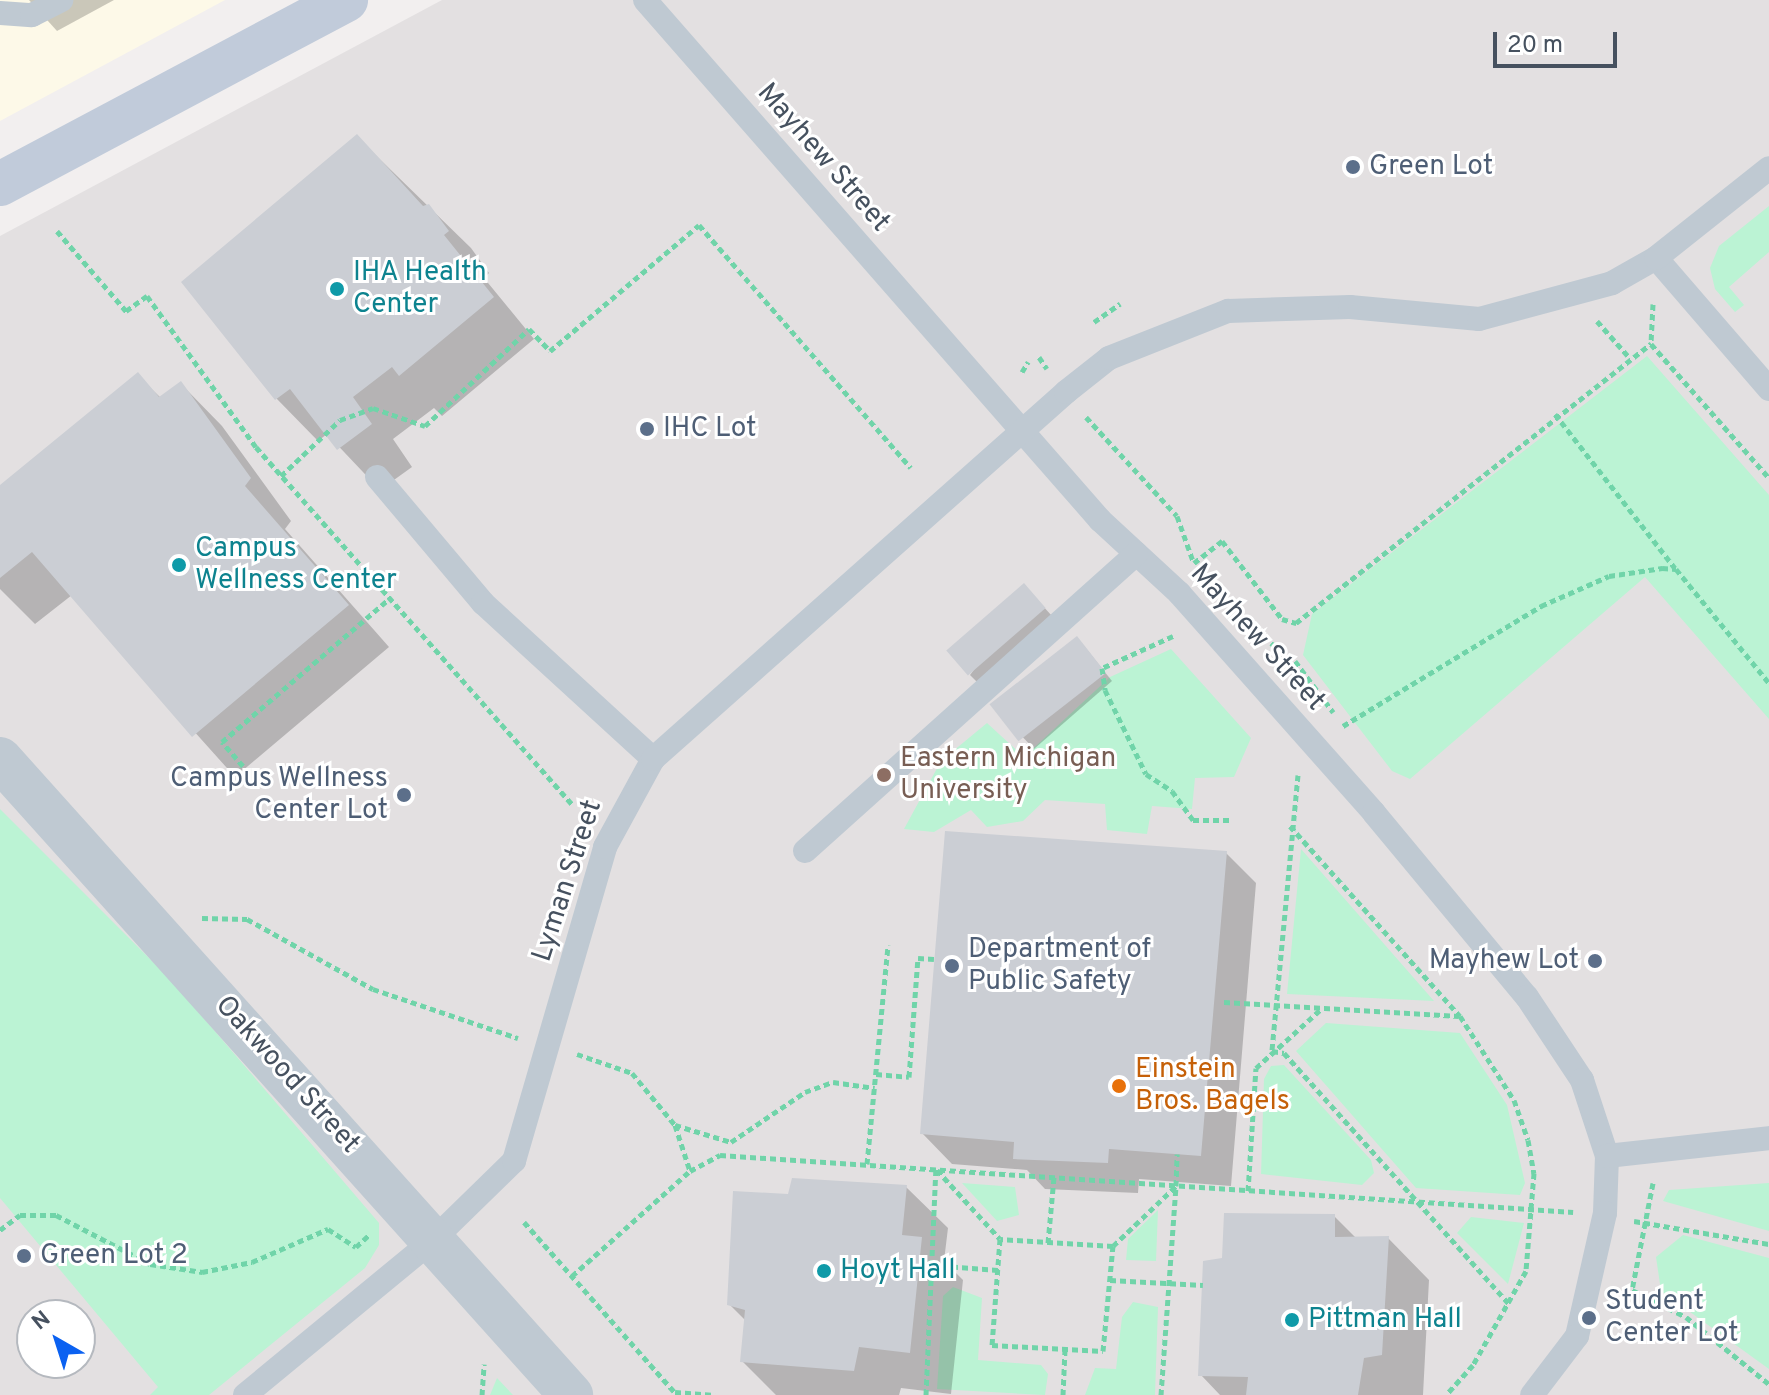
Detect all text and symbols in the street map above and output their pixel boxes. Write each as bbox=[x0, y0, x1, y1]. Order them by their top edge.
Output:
scale bar bbox=[1497, 16, 1621, 66]
text: 20 m bbox=[1507, 31, 1563, 61]
street label: Mayhew Street bbox=[749, 77, 897, 239]
place label: Green Lot bbox=[1369, 150, 1493, 184]
marker: Green Lot bbox=[1344, 158, 1362, 176]
place label: IHA Health Center bbox=[353, 256, 488, 322]
marker: IHA Health Center bbox=[328, 280, 346, 298]
place label: IHC Lot bbox=[663, 412, 757, 446]
marker: IHC Lot bbox=[638, 420, 656, 438]
place label: Campus Wellness Center bbox=[195, 532, 397, 598]
marker: Campus Wellness Center bbox=[170, 556, 188, 574]
street label: Mayhew Street bbox=[1182, 558, 1332, 718]
place label: Eastern Michigan University bbox=[900, 742, 1116, 808]
place label: Campus Wellness Center Lot bbox=[169, 762, 388, 828]
marker: Eastern Michigan University bbox=[875, 766, 893, 784]
marker: Campus Wellness Center Lot bbox=[395, 786, 413, 804]
street label: Lyman Street bbox=[526, 796, 610, 966]
place label: Department of Public Safety bbox=[968, 933, 1151, 999]
place label: Mayhew Lot bbox=[1429, 944, 1579, 978]
marker: Mayhew Lot bbox=[1586, 952, 1604, 970]
marker: Department of Public Safety bbox=[943, 957, 961, 975]
street label: Oakwood Street bbox=[207, 989, 367, 1161]
place label: Einstein Bros. Bagels bbox=[1135, 1053, 1290, 1119]
marker: Einstein Bros. Bagels bbox=[1110, 1077, 1128, 1095]
place label: Green Lot 2 bbox=[40, 1239, 188, 1273]
marker: Green Lot 2 bbox=[15, 1247, 33, 1265]
place label: Hoyt Hall bbox=[840, 1254, 956, 1288]
marker: Hoyt Hall bbox=[815, 1262, 833, 1280]
place label: Student Center Lot bbox=[1605, 1285, 1739, 1351]
north arrow bbox=[16, 1299, 96, 1379]
place label: Pittman Hall bbox=[1308, 1303, 1462, 1337]
text: N bbox=[27, 1306, 56, 1337]
marker: Student Center Lot bbox=[1580, 1309, 1598, 1327]
marker: Pittman Hall bbox=[1283, 1311, 1301, 1329]

